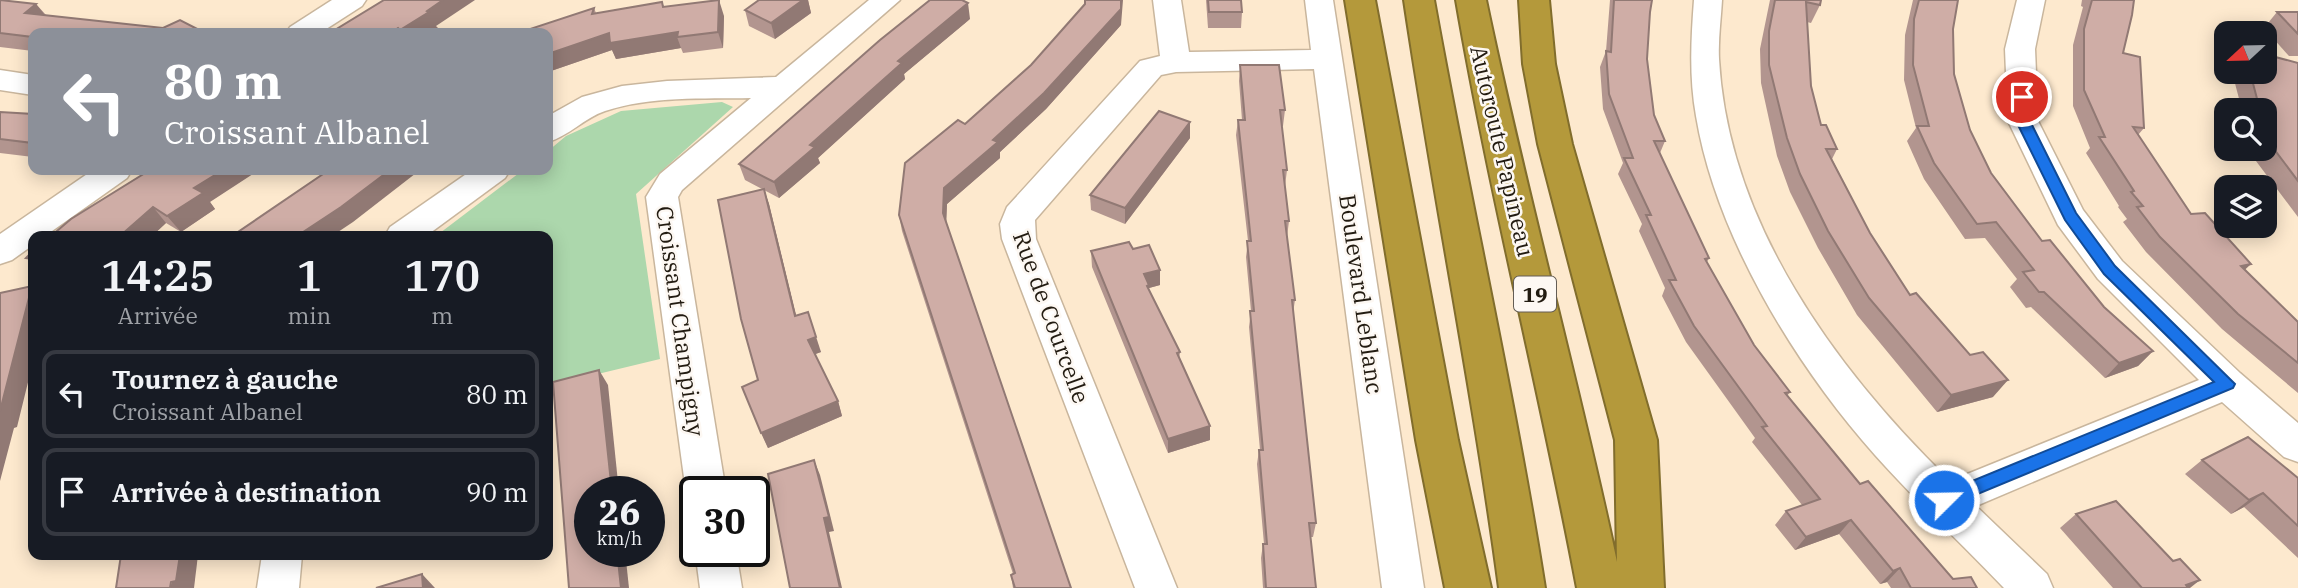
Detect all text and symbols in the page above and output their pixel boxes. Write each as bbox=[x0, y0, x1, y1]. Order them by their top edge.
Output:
north arrow bbox=[2214, 21, 2277, 84]
map controls bbox=[2214, 21, 2277, 238]
street label: Autoroute Papineau bbox=[1464, 43, 1542, 259]
text: 80 m bbox=[164, 49, 282, 112]
icon: left bbox=[49, 56, 140, 147]
pin bbox=[1992, 67, 2052, 127]
icon: arrive bbox=[2003, 78, 2041, 116]
button: search bbox=[2214, 98, 2277, 161]
text: Croissant Albanel bbox=[164, 111, 430, 153]
button: layers bbox=[2214, 175, 2277, 238]
street label: Boulevard Leblanc bbox=[1333, 192, 1391, 396]
street label: Croissant Champigny bbox=[650, 204, 712, 439]
street label: Rue de Courcelle bbox=[1007, 227, 1097, 407]
text: 14:25 bbox=[101, 248, 214, 303]
text: 1 bbox=[297, 248, 322, 303]
text: 170 bbox=[404, 248, 480, 303]
road number: 19 bbox=[1514, 276, 1556, 312]
text: Arrivée bbox=[118, 300, 198, 330]
text: min bbox=[287, 300, 331, 330]
text: m bbox=[431, 300, 453, 330]
text: Tournez à gauche bbox=[112, 362, 338, 396]
icon: left bbox=[53, 375, 91, 413]
text: 80 m bbox=[466, 377, 528, 411]
text: Croissant Albanel bbox=[112, 396, 303, 426]
position arrow bbox=[1907, 463, 1981, 537]
icon: arrive bbox=[53, 473, 91, 511]
text: Arrivée à destination bbox=[112, 475, 381, 509]
text: 90 m bbox=[466, 475, 528, 509]
speed limit sign: 30 bbox=[679, 476, 770, 567]
text: 26 bbox=[598, 489, 641, 535]
text: km/h bbox=[597, 527, 642, 550]

